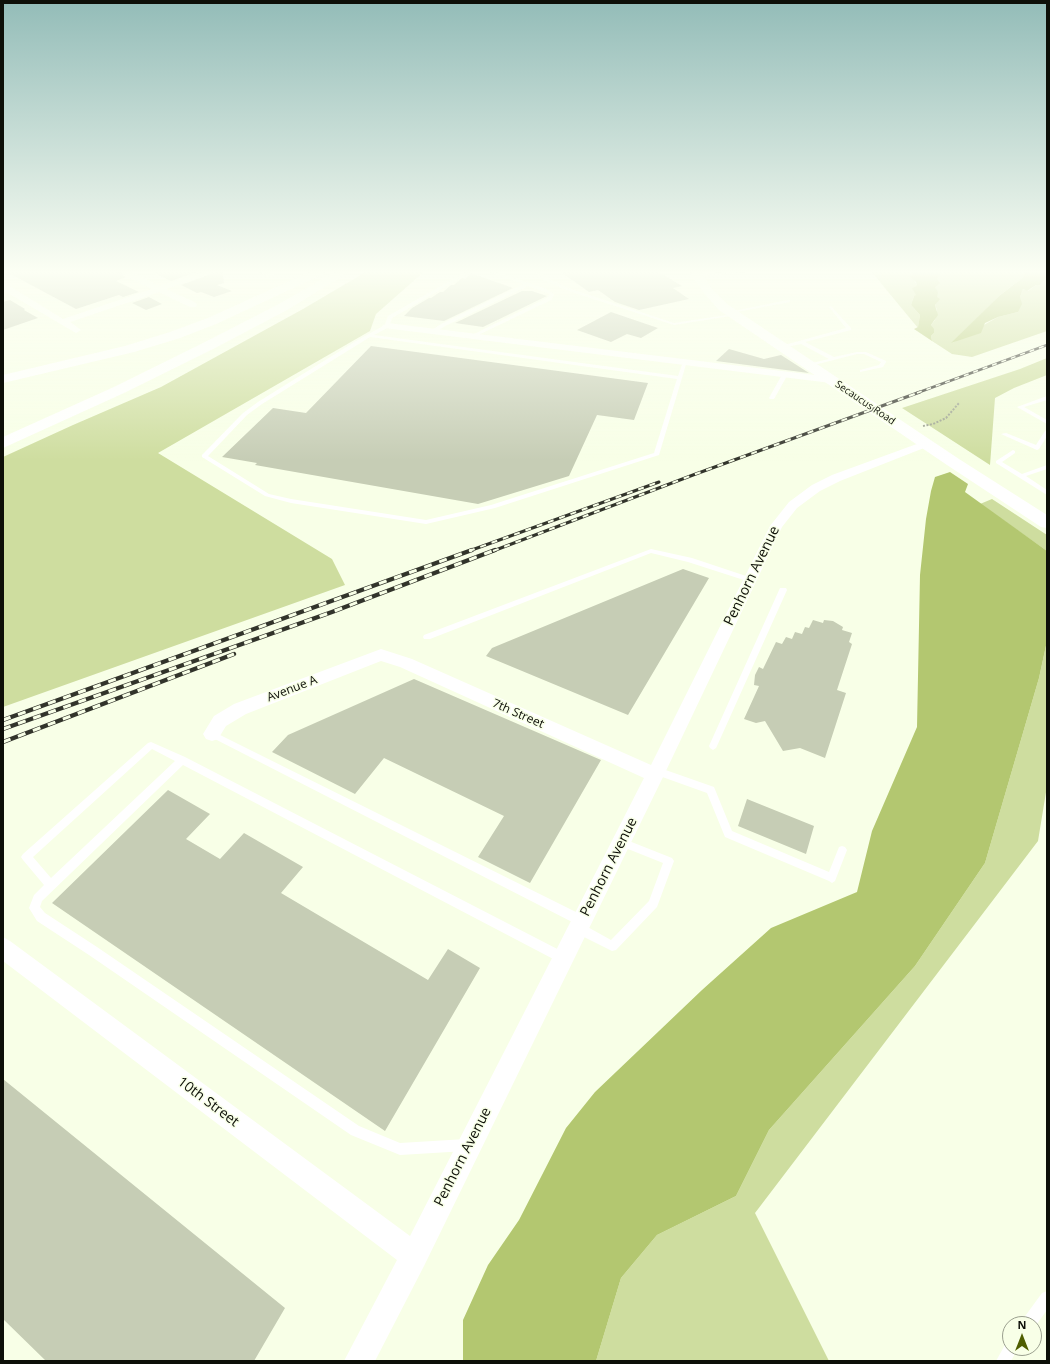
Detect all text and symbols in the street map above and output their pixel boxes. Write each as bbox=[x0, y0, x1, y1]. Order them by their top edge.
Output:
street label: Secaucus Road bbox=[833, 379, 897, 427]
street label: Penhorn Avenue bbox=[721, 524, 783, 628]
street label: Avenue A bbox=[265, 673, 319, 705]
street label: 7th Street bbox=[490, 696, 546, 732]
street label: Penhorn Avenue bbox=[577, 815, 641, 919]
street label: 10th Street bbox=[174, 1074, 242, 1130]
street label: Penhorn Avenue bbox=[431, 1105, 495, 1209]
north arrow bbox=[1002, 1316, 1042, 1356]
text: N bbox=[1018, 1317, 1026, 1332]

